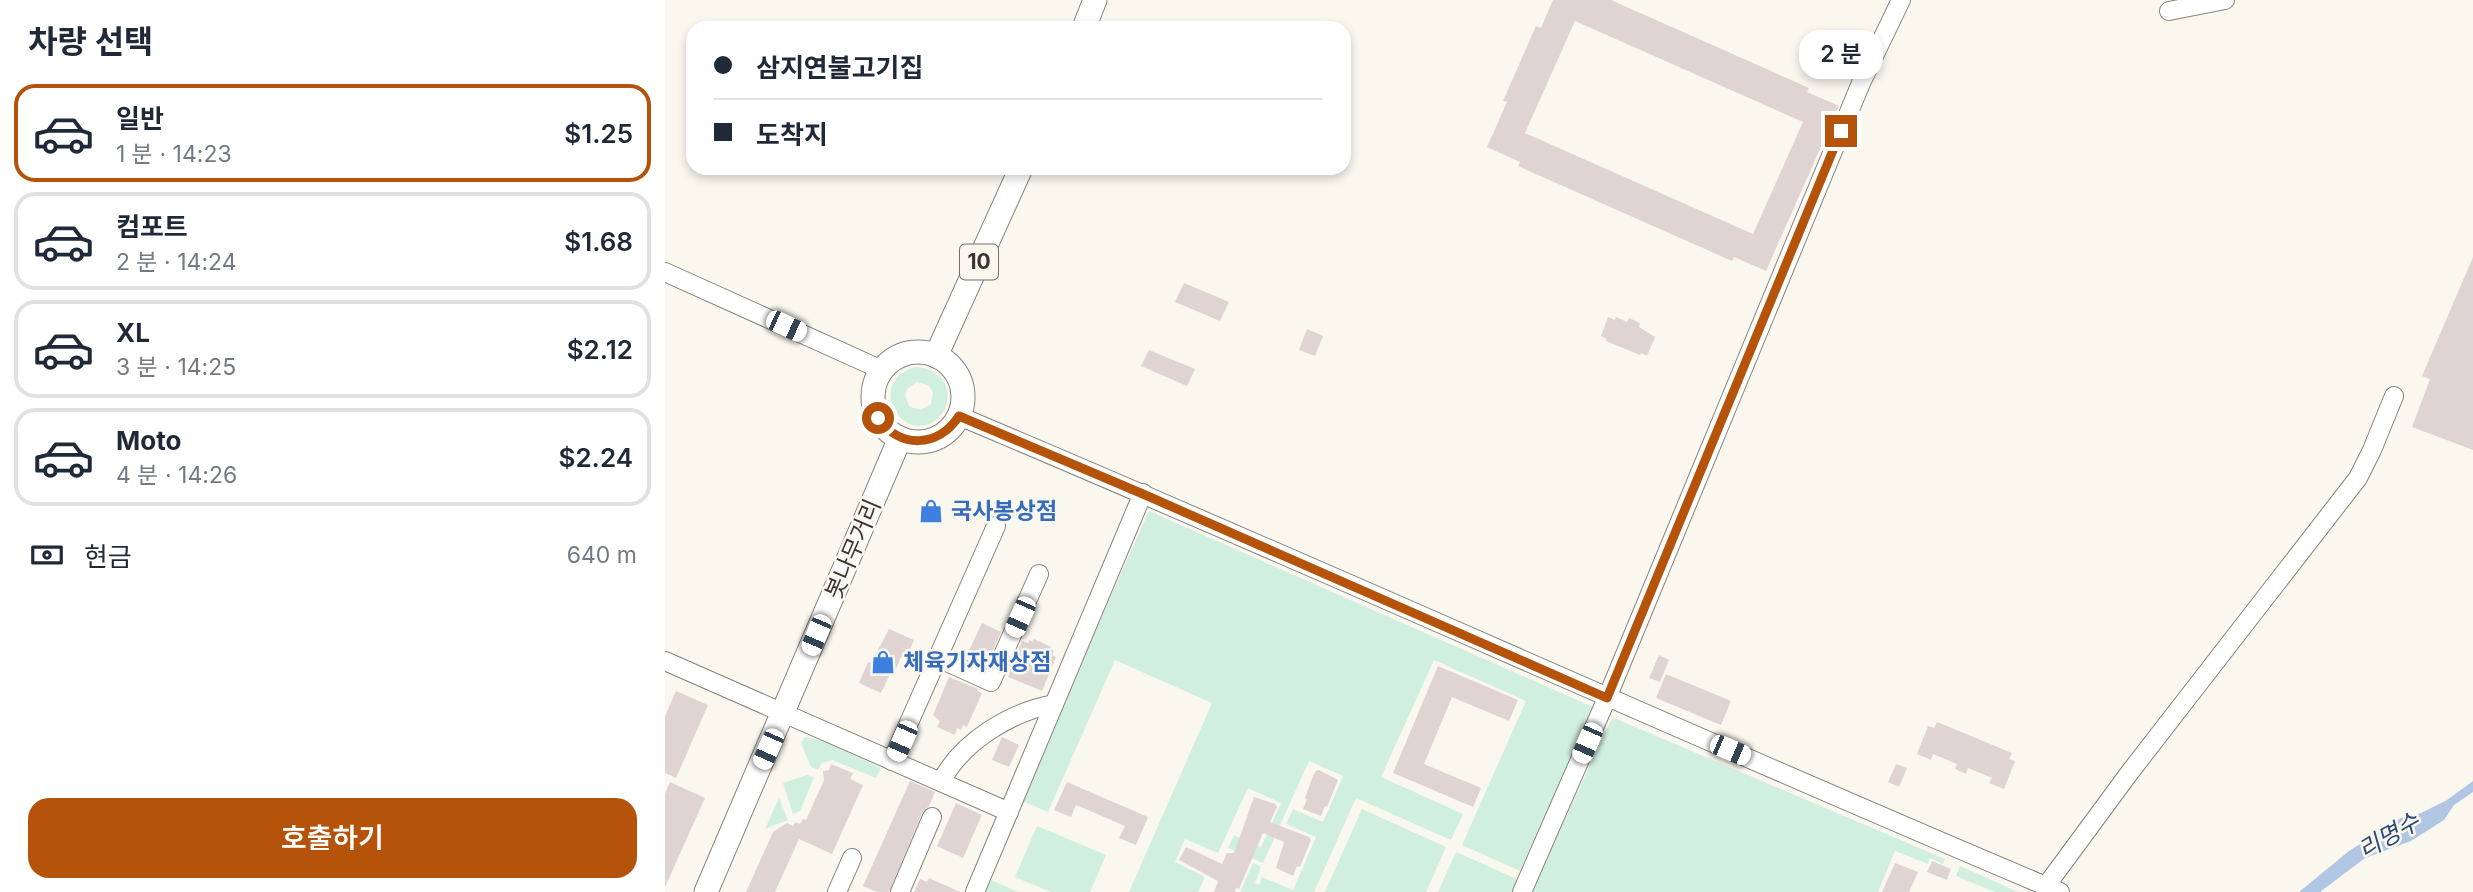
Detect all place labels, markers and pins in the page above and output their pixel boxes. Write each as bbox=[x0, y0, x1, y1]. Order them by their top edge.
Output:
shop icon: 국사봉상점 bbox=[917, 497, 945, 525]
place label: 국사봉상점 bbox=[951, 497, 1057, 525]
shop icon: 체육기자재상점 bbox=[869, 648, 897, 676]
place label: 체육기자재상점 bbox=[903, 648, 1051, 676]

